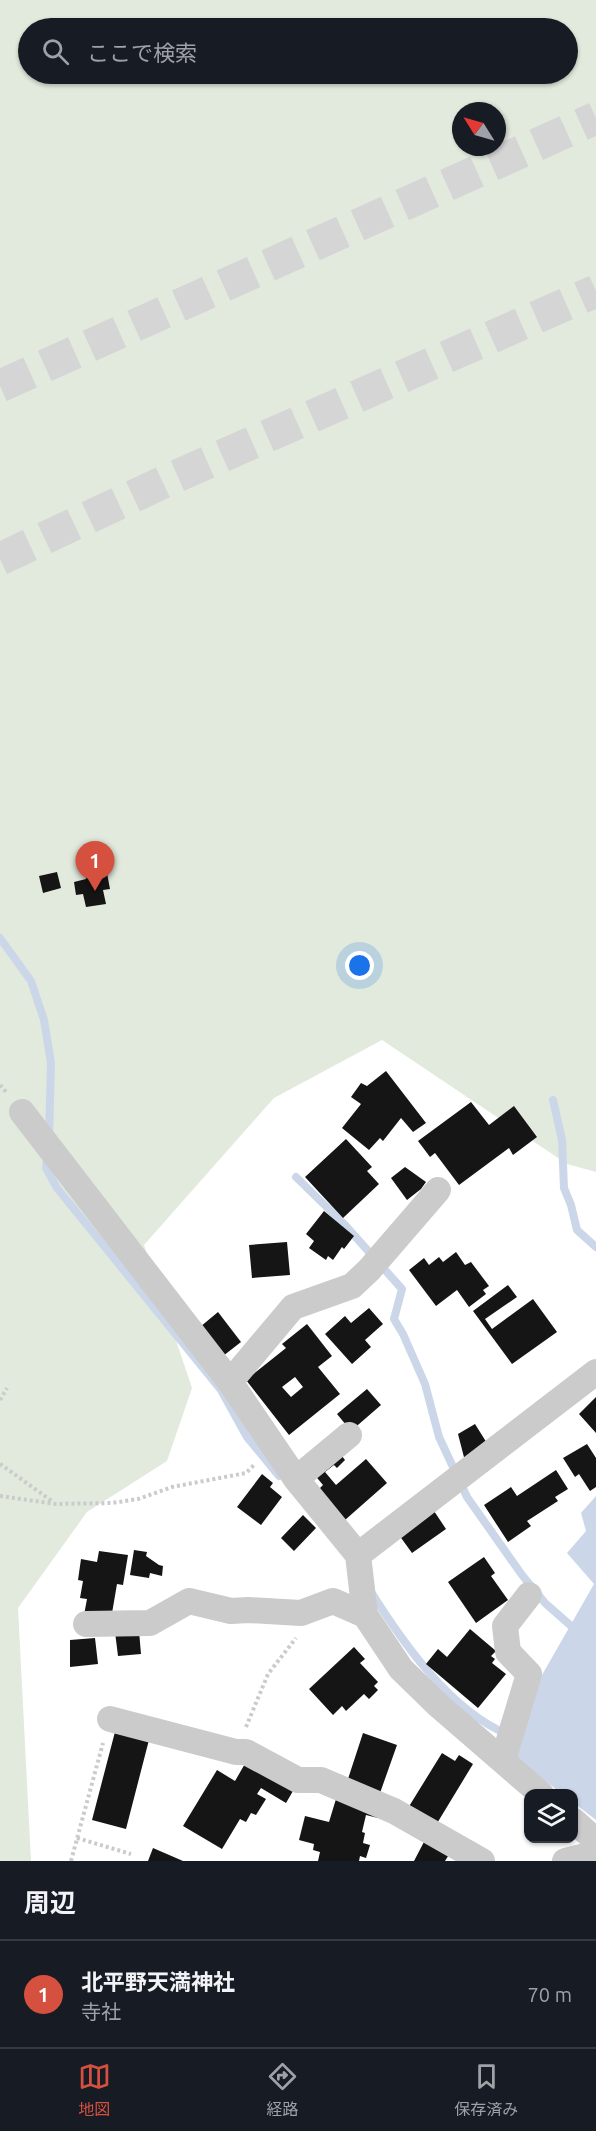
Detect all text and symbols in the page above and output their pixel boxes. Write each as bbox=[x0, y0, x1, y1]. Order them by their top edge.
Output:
search box bbox=[18, 18, 578, 84]
icon: search bbox=[39, 35, 72, 68]
text: ここで検索 bbox=[87, 40, 197, 65]
north arrow bbox=[452, 102, 506, 156]
pin: 1 bbox=[76, 842, 115, 891]
your location bbox=[345, 951, 374, 980]
map controls bbox=[524, 1789, 578, 1843]
button: layers bbox=[524, 1789, 578, 1843]
text: 周辺 bbox=[24, 1888, 76, 1917]
text: 北平野天満神社 bbox=[81, 1969, 235, 1994]
text: 1 bbox=[38, 1983, 49, 2006]
text: 70 m bbox=[528, 1983, 572, 2006]
text: 寺社 bbox=[81, 2000, 121, 2023]
tab: 地図 bbox=[78, 2060, 111, 2120]
tab: 経路 bbox=[266, 2060, 299, 2120]
tab: 保存済み bbox=[454, 2060, 518, 2120]

